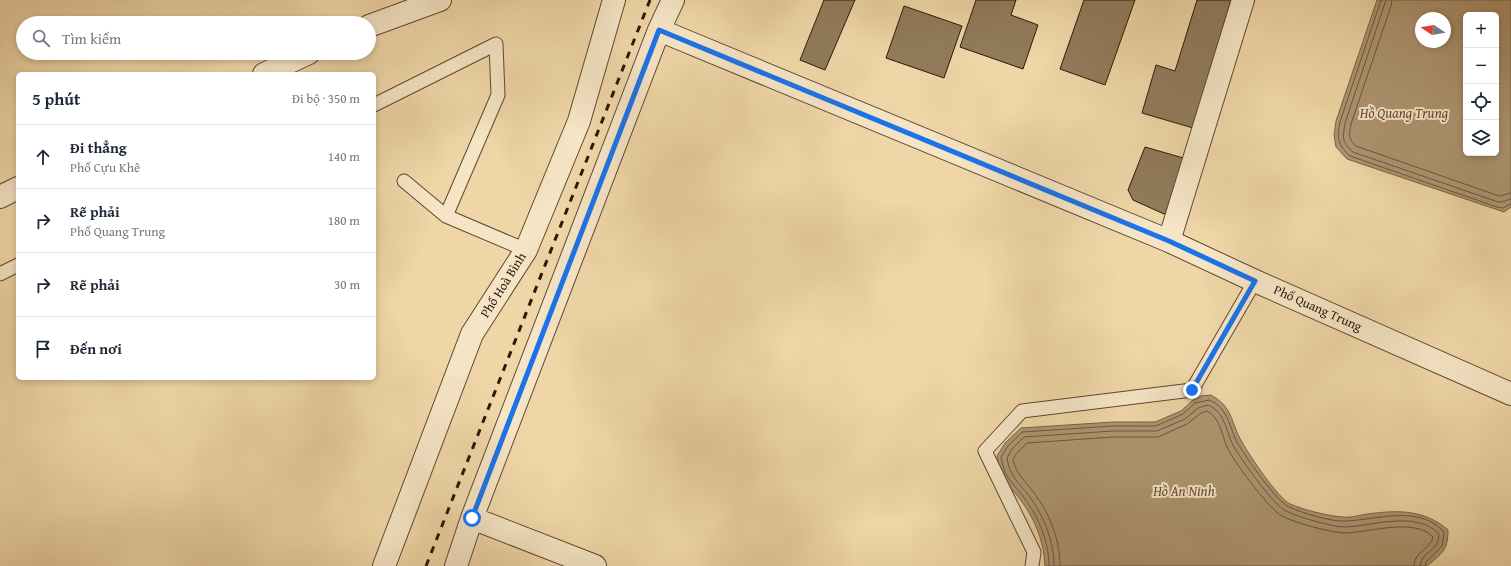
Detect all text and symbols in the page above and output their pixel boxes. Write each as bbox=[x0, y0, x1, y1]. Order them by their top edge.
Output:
north arrow bbox=[1415, 12, 1451, 48]
map controls bbox=[1463, 12, 1499, 156]
button: + bbox=[1463, 12, 1499, 48]
search box bbox=[16, 16, 376, 60]
icon: search bbox=[30, 27, 52, 49]
text: Tìm kiếm bbox=[62, 28, 121, 49]
button: − bbox=[1463, 48, 1499, 84]
button: locate bbox=[1463, 84, 1499, 120]
text: 5 phút bbox=[32, 86, 80, 111]
text: Đi bộ · 350 m bbox=[292, 89, 360, 108]
water label: Hồ Quang Trung bbox=[1359, 103, 1449, 123]
button: layers bbox=[1463, 120, 1499, 156]
text: Đi thẳng bbox=[70, 137, 127, 158]
icon: ahead bbox=[32, 146, 54, 168]
text: 140 m bbox=[328, 147, 360, 166]
text: Phố Cựu Khê bbox=[70, 158, 140, 177]
text: Rẽ phải bbox=[70, 201, 120, 222]
icon: right bbox=[32, 210, 54, 232]
text: 180 m bbox=[328, 211, 360, 230]
text: Phố Quang Trung bbox=[70, 222, 165, 241]
street label: Phố Hoà Bình bbox=[475, 248, 531, 321]
icon: right bbox=[32, 274, 54, 296]
text: Rẽ phải bbox=[70, 274, 120, 295]
text: 30 m bbox=[334, 275, 360, 294]
street label: Phố Quang Trung bbox=[1271, 280, 1366, 336]
icon: arrive bbox=[32, 338, 54, 360]
text: Đến nơi bbox=[70, 338, 122, 359]
route end bbox=[1183, 381, 1201, 399]
water label: Hồ An Ninh bbox=[1152, 481, 1215, 501]
route start bbox=[463, 509, 481, 527]

